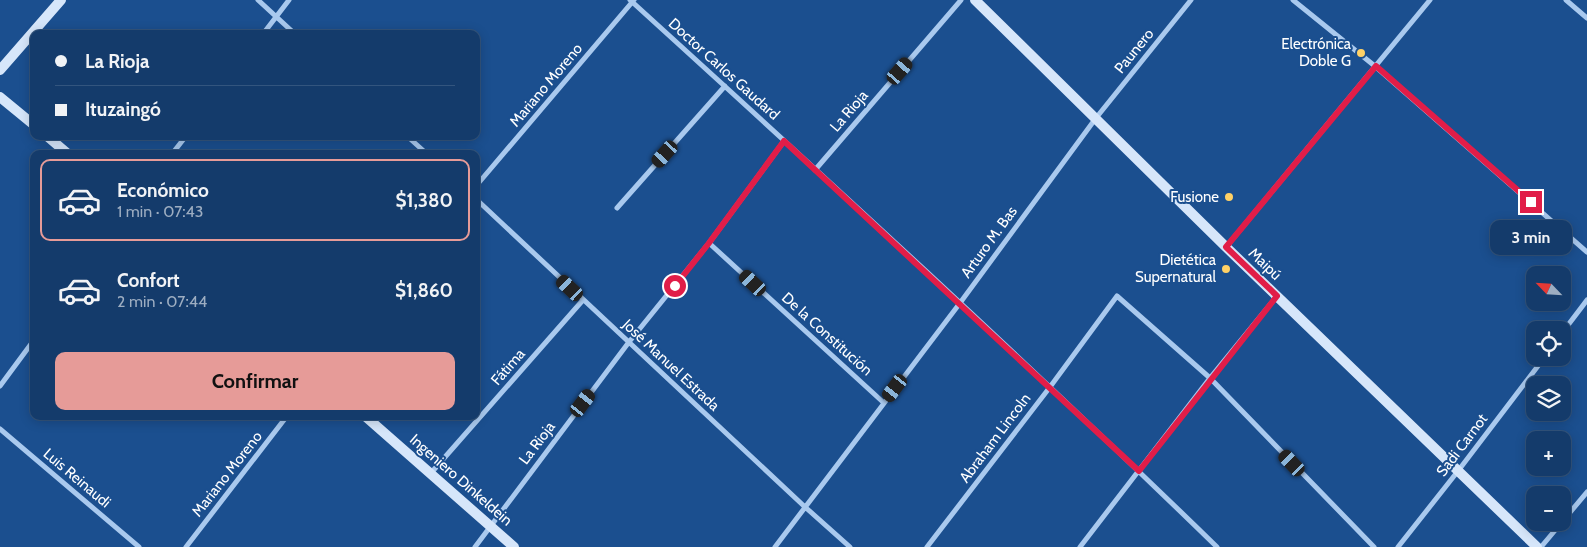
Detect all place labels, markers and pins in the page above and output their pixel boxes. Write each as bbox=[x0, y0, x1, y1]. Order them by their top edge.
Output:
place label: Electrónica Doble G bbox=[1281, 35, 1352, 70]
marker: Electrónica Doble G bbox=[1355, 47, 1367, 59]
place label: Fusione bbox=[1170, 188, 1219, 206]
marker: Fusione bbox=[1223, 191, 1235, 203]
place label: Dietética Supernatural bbox=[1135, 251, 1217, 286]
marker: Dietética Supernatural bbox=[1220, 263, 1232, 275]

